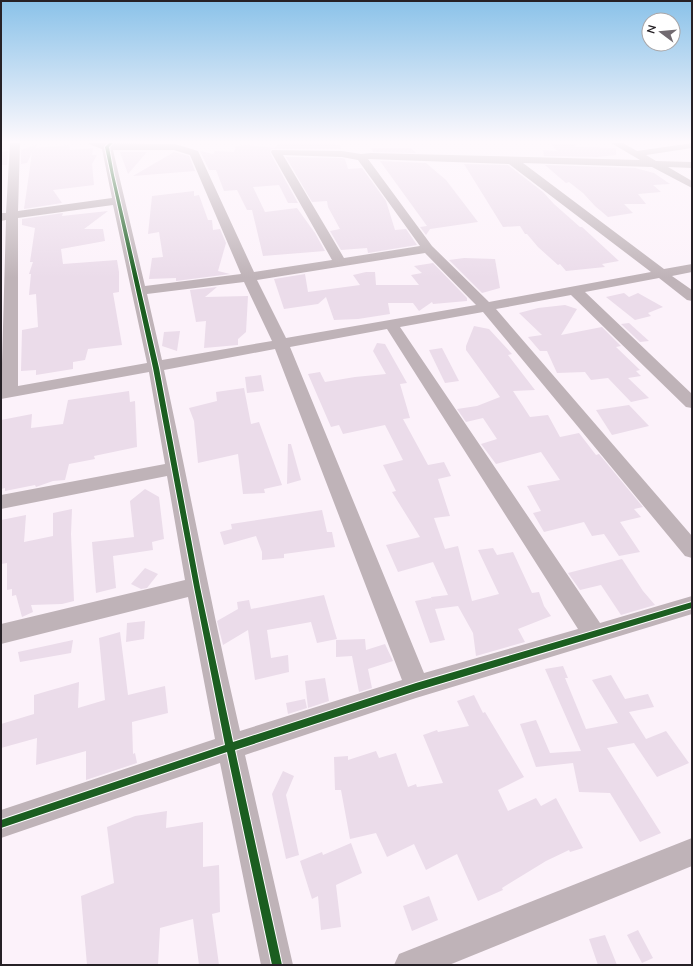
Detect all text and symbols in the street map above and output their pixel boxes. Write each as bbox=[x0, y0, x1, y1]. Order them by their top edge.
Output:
north arrow bbox=[641, 12, 681, 52]
text: N bbox=[644, 23, 659, 35]

